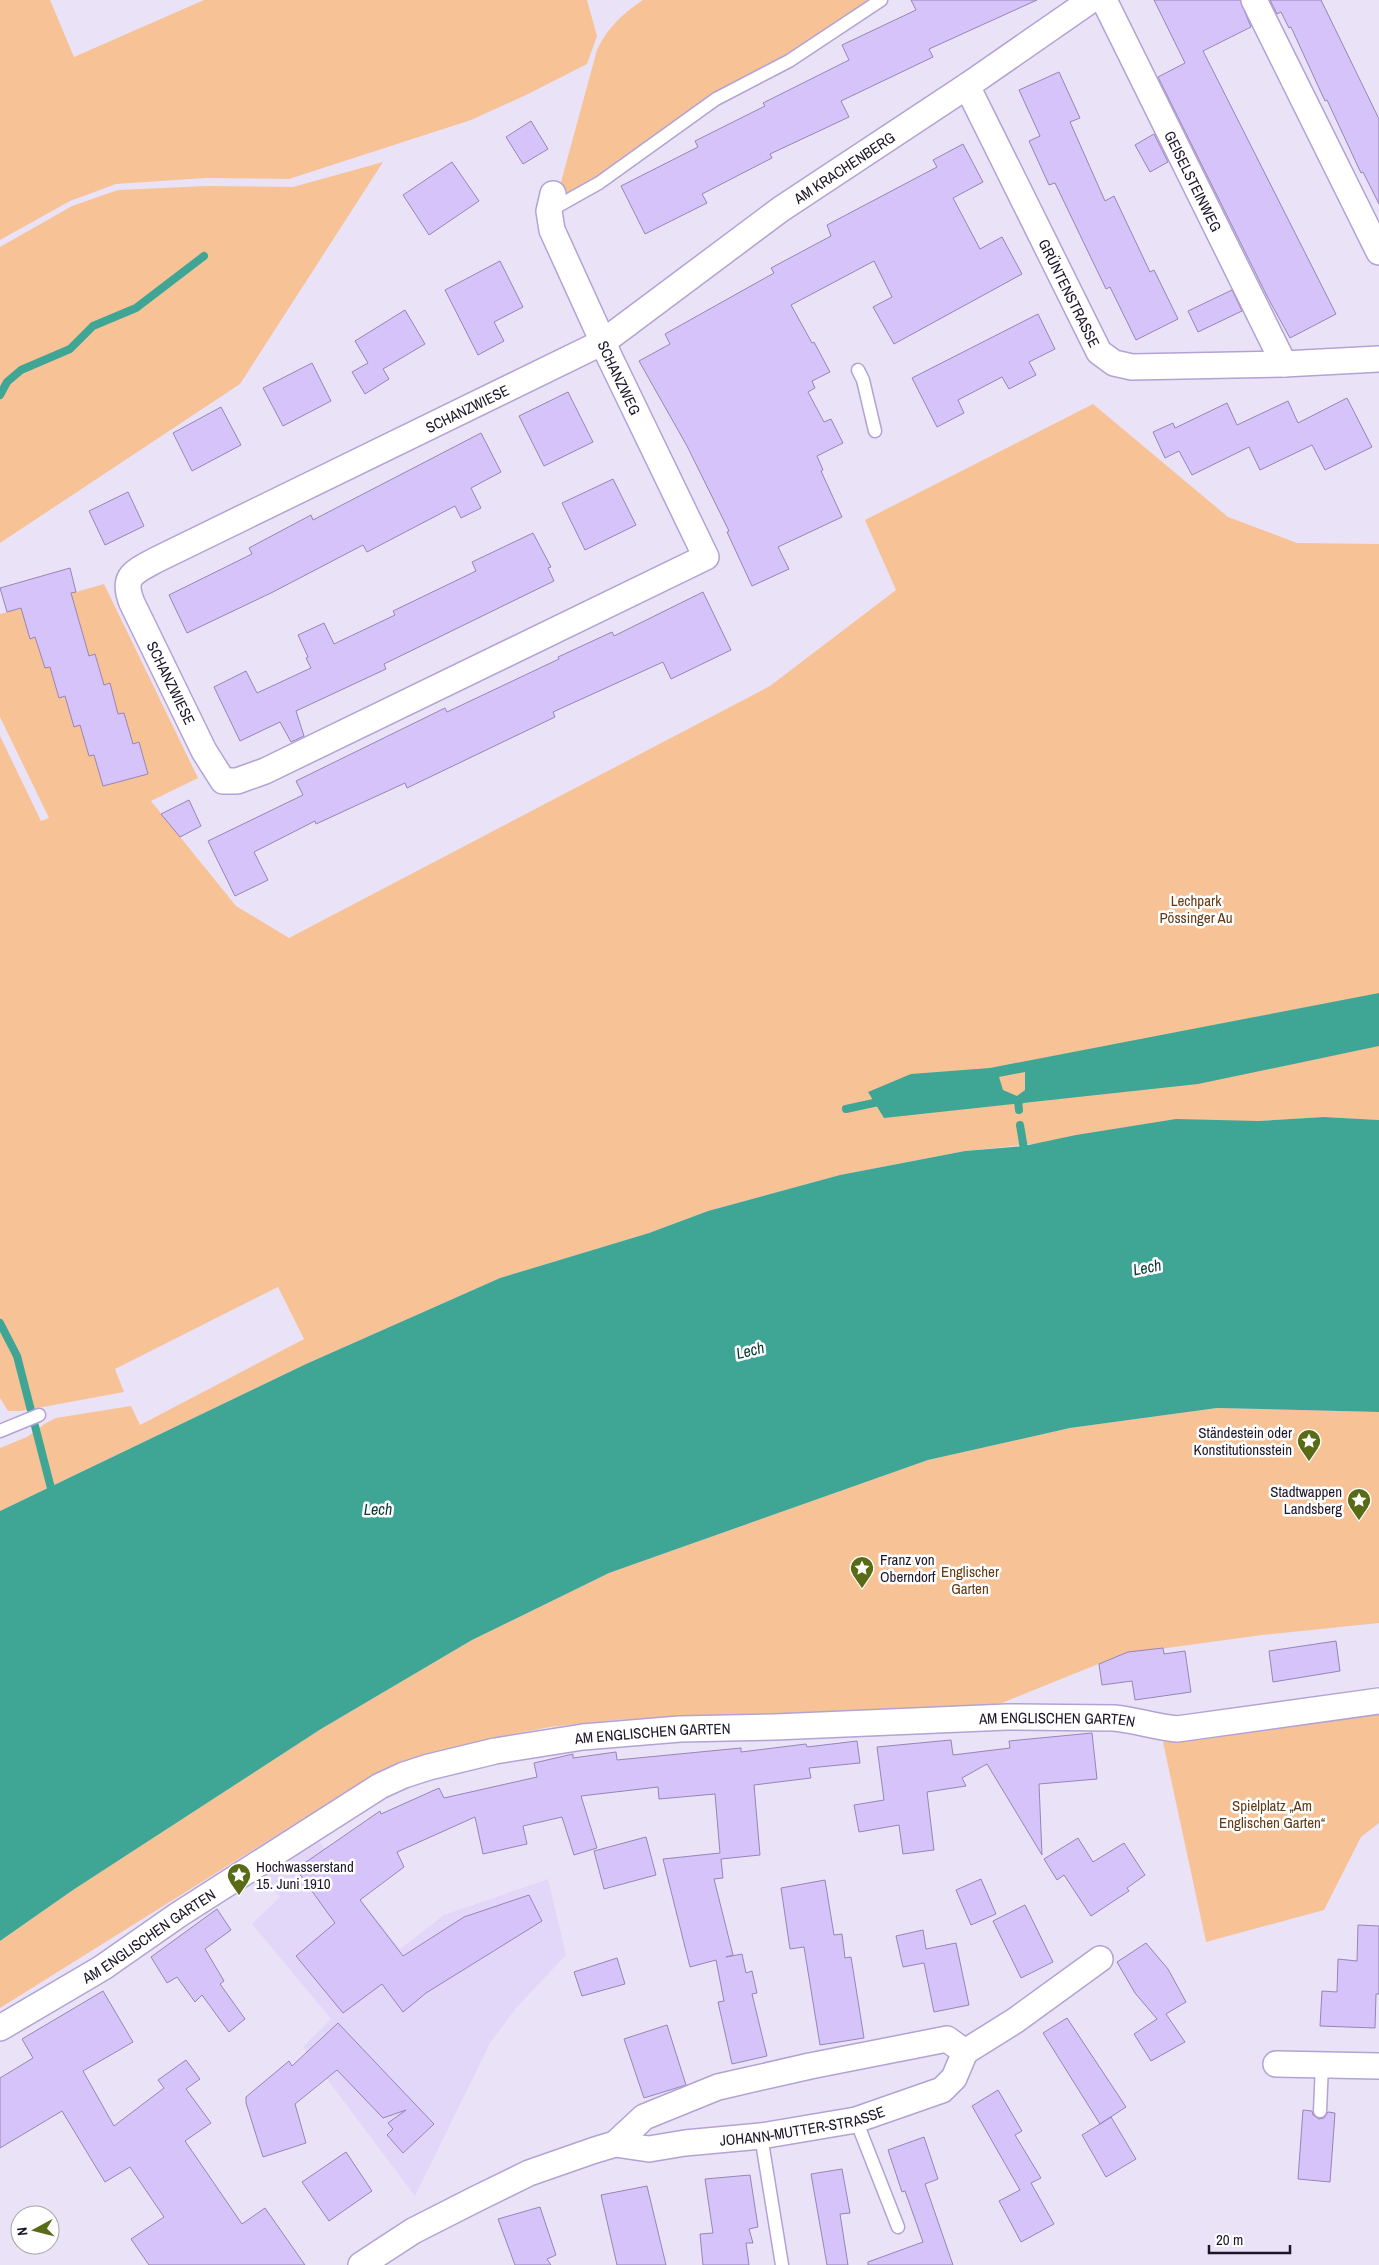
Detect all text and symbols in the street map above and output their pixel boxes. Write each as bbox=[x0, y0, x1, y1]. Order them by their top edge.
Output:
street label: AM KRACHENBERG bbox=[789, 126, 899, 209]
street label: GEISELSTEINWEG bbox=[1160, 127, 1227, 235]
street label: GRÜNTENSTRASSE bbox=[1034, 235, 1105, 351]
street label: SCHANZWEG bbox=[593, 337, 646, 418]
street label: SCHANZWIESE bbox=[422, 379, 512, 438]
street label: SCHANZWIESE bbox=[142, 638, 200, 728]
park label: Lechpark Pössinger Au bbox=[1159, 890, 1233, 928]
water label: Lech bbox=[1131, 1253, 1163, 1281]
water label: Lech bbox=[734, 1336, 766, 1364]
place label: Ständestein oder Konstitutionsstein bbox=[1194, 1422, 1292, 1460]
place icon: Ständestein oder Konstitutionsstein bbox=[1296, 1428, 1322, 1462]
place label: Stadtwappen Landsberg bbox=[1270, 1481, 1342, 1519]
place icon: Stadtwappen Landsberg bbox=[1346, 1487, 1372, 1521]
water label: Lech bbox=[364, 1498, 392, 1520]
place label: Franz von Oberndorf bbox=[880, 1549, 936, 1587]
place icon: Franz von Oberndorf bbox=[849, 1555, 875, 1589]
park label: Englischer Garten bbox=[941, 1561, 999, 1599]
street label: AM ENGLISCHEN GARTEN bbox=[977, 1706, 1137, 1732]
street label: AM ENGLISCHEN GARTEN bbox=[572, 1717, 731, 1749]
park label: Spielplatz „Am Englischen Garten“ bbox=[1219, 1795, 1325, 1833]
place label: Hochwasserstand 15. Juni 1910 bbox=[256, 1856, 354, 1894]
place icon: Hochwasserstand 15. Juni 1910 bbox=[226, 1862, 252, 1896]
street label: AM ENGLISCHEN GARTEN bbox=[77, 1883, 219, 1988]
street label: JOHANN-MUTTER-STRASSE bbox=[719, 2100, 887, 2150]
north arrow bbox=[10, 2205, 60, 2255]
scale bar bbox=[1209, 2222, 1290, 2254]
text: N bbox=[13, 2226, 32, 2237]
text: 20 m bbox=[1216, 2229, 1243, 2250]

